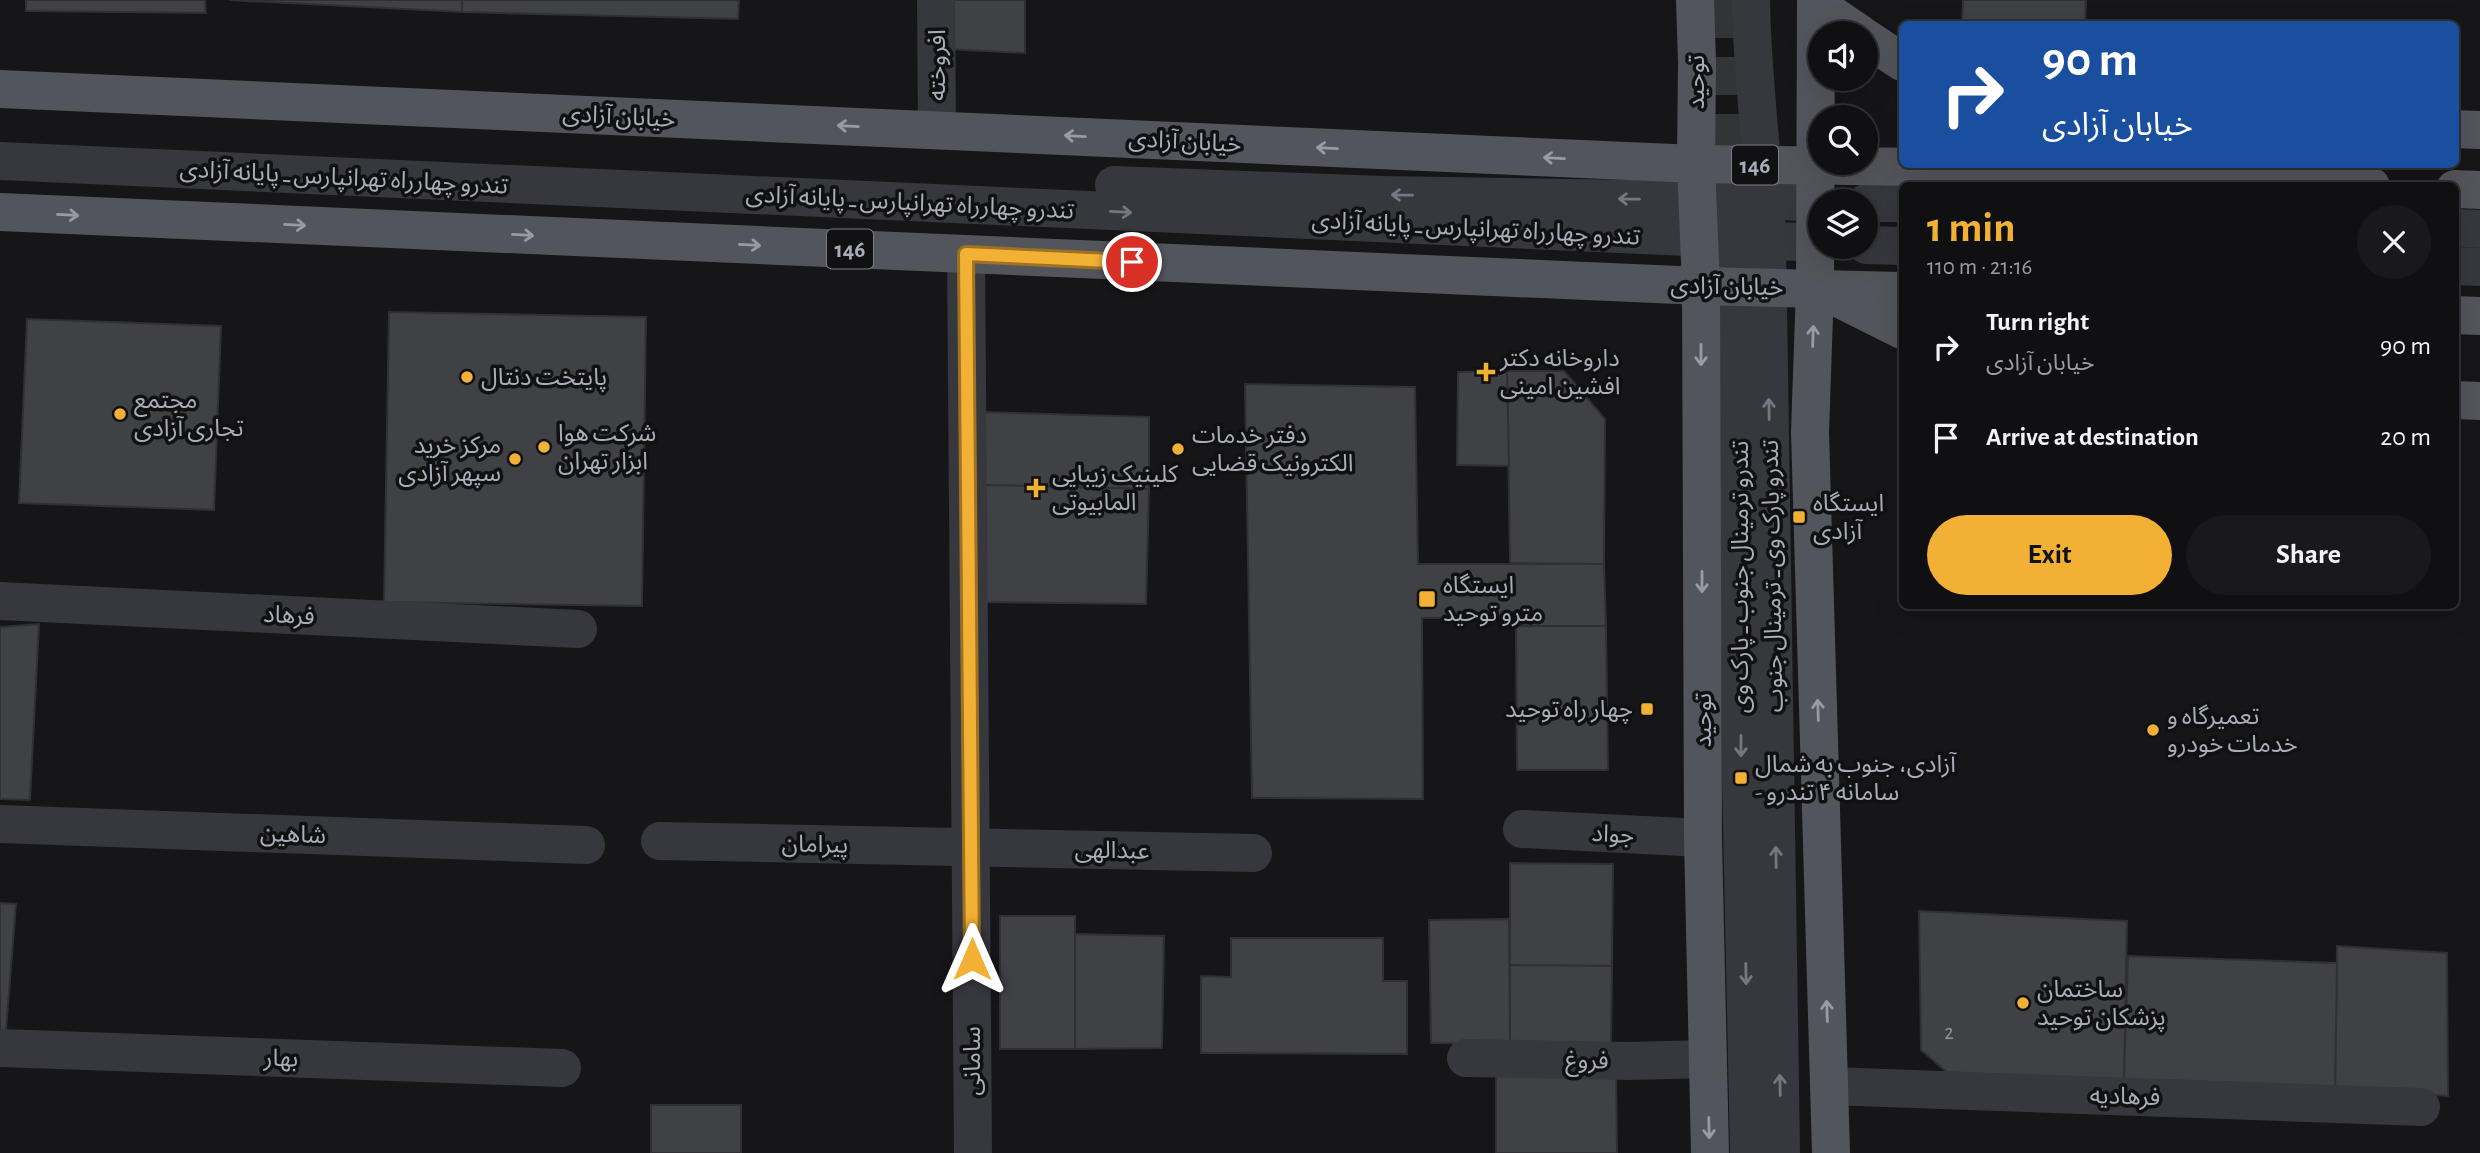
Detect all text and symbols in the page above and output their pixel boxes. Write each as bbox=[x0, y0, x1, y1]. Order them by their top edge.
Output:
map controls bbox=[1808, 21, 1878, 259]
button: sound bbox=[1808, 21, 1878, 91]
street label: افروخته bbox=[926, 29, 951, 101]
text: 90 m bbox=[2042, 36, 2138, 85]
icon: right bbox=[1927, 49, 2018, 140]
street label: توحید bbox=[1685, 55, 1710, 109]
street label: خیابان آزادی bbox=[562, 100, 676, 133]
button: search bbox=[1808, 105, 1878, 175]
text: خیابان آزادی bbox=[2042, 109, 2193, 141]
one-way arrow bbox=[836, 120, 859, 133]
street label: خیابان آزادی bbox=[1128, 125, 1242, 158]
one-way arrow bbox=[1064, 130, 1087, 143]
one-way arrow bbox=[1316, 141, 1339, 154]
road number: 146 bbox=[1732, 146, 1778, 184]
one-way arrow bbox=[1543, 151, 1566, 164]
street label: تندرو چهارراه تهرانپارس ـ پایانه آزادی bbox=[179, 155, 509, 201]
street label: تندرو چهارراه تهرانپارس ـ پایانه آزادی bbox=[745, 180, 1075, 226]
one-way arrow bbox=[1390, 189, 1413, 202]
button: layers bbox=[1808, 189, 1878, 259]
one-way arrow bbox=[1618, 192, 1641, 206]
button: close bbox=[2357, 205, 2431, 279]
one-way arrow bbox=[1109, 206, 1131, 219]
street label: تندرو چهارراه تهرانپارس ـ پایانه آزادی bbox=[1311, 206, 1641, 252]
text: 1 min bbox=[1927, 207, 2016, 249]
one-way arrow bbox=[56, 208, 79, 221]
one-way arrow bbox=[284, 218, 307, 231]
one-way arrow bbox=[511, 228, 534, 241]
road number: 146 bbox=[827, 230, 873, 268]
pin bbox=[1102, 232, 1162, 292]
one-way arrow bbox=[738, 238, 761, 251]
icon: arrive bbox=[1113, 243, 1151, 281]
text: 110 m · 21:16 bbox=[1927, 256, 2032, 279]
street label: خیابان آزادی bbox=[1670, 272, 1784, 301]
text: Turn right bbox=[1986, 309, 2089, 335]
one-way arrow bbox=[1807, 325, 1820, 348]
icon: right bbox=[1927, 328, 1965, 366]
text: 90 m bbox=[2380, 333, 2431, 359]
one-way arrow bbox=[1694, 343, 1708, 366]
place label: داروخانه دکتر افشین امینی bbox=[1499, 347, 1620, 399]
text: خیابان آزادی bbox=[1986, 352, 2094, 375]
marker: داروخانه دکتر افشین امینی bbox=[1478, 364, 1494, 380]
place label: پایتخت دنتال bbox=[481, 366, 607, 392]
marker: پایتخت دنتال bbox=[459, 369, 475, 385]
place label: مجتمع تجاری آزادی bbox=[134, 389, 244, 442]
one-way arrow bbox=[1762, 398, 1776, 421]
marker: مجتمع تجاری آزادی bbox=[112, 406, 128, 422]
icon: arrive bbox=[1927, 419, 1965, 457]
place label: شرکت هوا ابزار تهران bbox=[558, 422, 656, 475]
place label: دفتر خدمات الکترونیک قضایی bbox=[1192, 424, 1353, 477]
text: Arrive at destination bbox=[1986, 424, 2199, 450]
text: 20 m bbox=[2380, 424, 2431, 450]
place label: مرکز خرید سپهر آزادی bbox=[398, 434, 501, 488]
marker: شرکت هوا ابزار تهران bbox=[536, 439, 552, 455]
street label: تندرو پارک وی ـ ترمینال جنوب bbox=[1759, 439, 1790, 713]
marker: دفتر خدمات الکترونیک قضایی bbox=[1170, 441, 1186, 457]
street label: تندرو ترمینال جنوب ـ پارک وی bbox=[1729, 441, 1755, 713]
marker: مرکز خرید سپهر آزادی bbox=[507, 451, 523, 467]
place label: کلینیک زیبایی المابیوتی bbox=[1052, 463, 1179, 516]
marker: کلینیک زیبایی المابیوتی bbox=[1026, 478, 1046, 498]
place label: ایستگاه آزادی bbox=[1813, 491, 1884, 545]
marker: ایستگاه آزادی bbox=[1791, 509, 1807, 525]
button: Exit bbox=[1927, 515, 2172, 595]
button: Share bbox=[2186, 515, 2431, 595]
one-way arrow bbox=[1695, 570, 1709, 593]
place label: ایستگاه مترو توحید bbox=[1443, 573, 1543, 627]
marker: ایستگاه مترو توحید bbox=[1417, 589, 1437, 609]
street label: فرهاد bbox=[263, 603, 315, 630]
street label: توحید bbox=[1692, 693, 1717, 747]
place label: چهار راه توحید bbox=[1505, 698, 1633, 724]
one-way arrow bbox=[1811, 699, 1825, 722]
marker: چهار راه توحید bbox=[1639, 701, 1655, 717]
place label: تعمیرگاه و خدمات خودرو bbox=[2167, 704, 2298, 758]
marker: تعمیرگاه و خدمات خودرو bbox=[2145, 722, 2161, 738]
one-way arrow bbox=[1734, 735, 1748, 758]
place label: آزادی، جنوب به شمال - سامانه ۴ تندرو bbox=[1755, 751, 1957, 806]
marker: آزادی، جنوب به شمال - سامانه ۴ تندرو bbox=[1733, 770, 1749, 786]
street label: شاهین bbox=[260, 822, 326, 848]
street label: جواد bbox=[1591, 822, 1635, 849]
street label: پیرامان bbox=[781, 832, 849, 860]
street label: عبدالهی bbox=[1074, 838, 1150, 864]
one-way arrow bbox=[1769, 846, 1783, 869]
position arrow bbox=[935, 922, 1009, 996]
one-way arrow bbox=[1739, 962, 1753, 985]
place label: ساختمان پزشکان توحید bbox=[2037, 978, 2166, 1032]
marker: ساختمان پزشکان توحید bbox=[2015, 995, 2031, 1011]
one-way arrow bbox=[1821, 1000, 1834, 1023]
house number: 2 bbox=[1944, 1022, 1954, 1043]
street label: سامانی bbox=[961, 1026, 985, 1096]
street label: بهار bbox=[262, 1046, 299, 1073]
street label: فروغ bbox=[1565, 1049, 1609, 1077]
one-way arrow bbox=[1773, 1074, 1787, 1097]
street label: فرهادیه bbox=[2089, 1084, 2161, 1111]
one-way arrow bbox=[1702, 1116, 1716, 1139]

